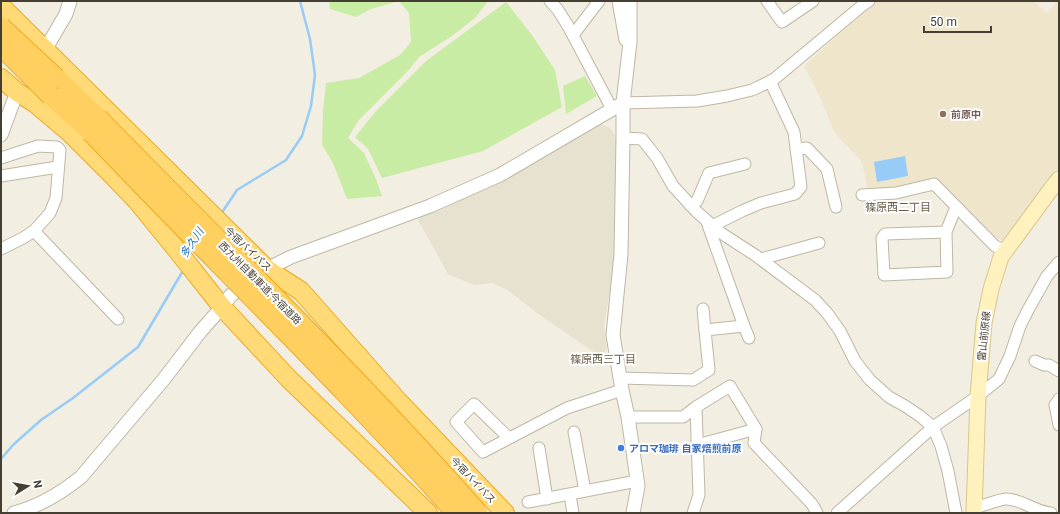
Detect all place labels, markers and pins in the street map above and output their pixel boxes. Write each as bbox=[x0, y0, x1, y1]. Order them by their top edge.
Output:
marker: 前原中 bbox=[938, 109, 948, 119]
place label: 前原中 bbox=[951, 109, 981, 120]
marker: アロマ珈琲 自家焙煎前原 bbox=[616, 443, 626, 453]
place label: アロマ珈琲 自家焙煎前原 bbox=[629, 443, 742, 454]

